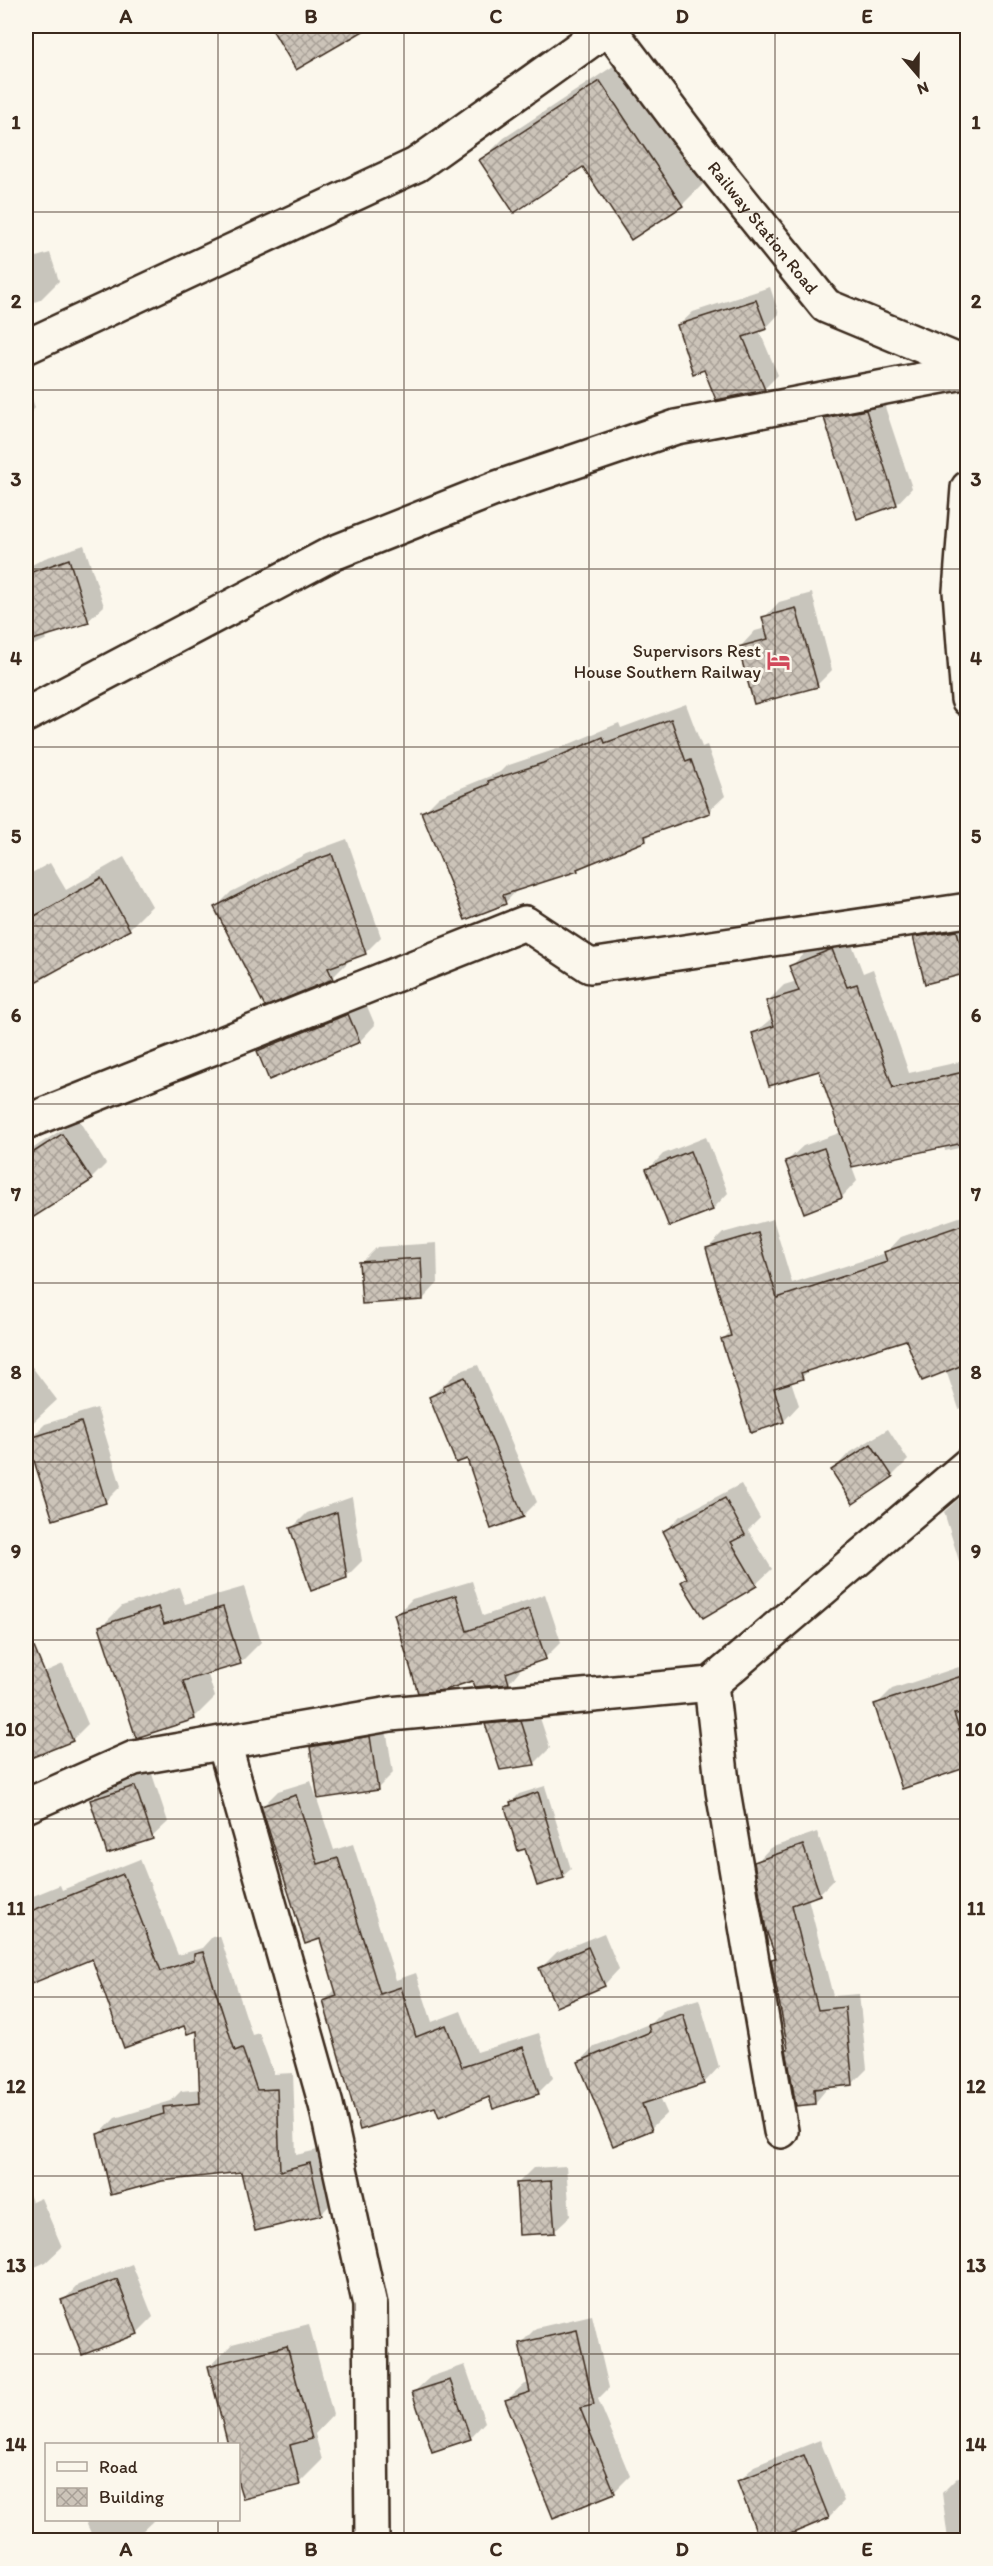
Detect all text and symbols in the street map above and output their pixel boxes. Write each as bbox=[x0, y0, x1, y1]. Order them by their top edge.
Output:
text: A bbox=[119, 4, 133, 28]
text: B bbox=[305, 4, 318, 28]
text: C bbox=[490, 4, 503, 28]
text: D bbox=[675, 4, 689, 28]
text: E bbox=[861, 4, 873, 28]
north arrow bbox=[888, 45, 948, 105]
text: N bbox=[915, 78, 931, 99]
text: 1 bbox=[11, 110, 21, 134]
text: 1 bbox=[971, 110, 981, 134]
street label: Railway Station Road bbox=[703, 157, 823, 299]
text: 2 bbox=[11, 289, 22, 313]
text: 2 bbox=[971, 289, 982, 313]
text: 3 bbox=[11, 467, 22, 491]
text: 3 bbox=[971, 467, 982, 491]
place label: Supervisors Rest House Southern Railway bbox=[574, 640, 762, 683]
text: 4 bbox=[10, 646, 22, 670]
text: 4 bbox=[970, 646, 982, 670]
hotel icon: Supervisors Rest House Southern Railway bbox=[766, 648, 792, 674]
text: 5 bbox=[11, 824, 22, 848]
text: 5 bbox=[971, 824, 982, 848]
text: 6 bbox=[11, 1003, 22, 1027]
text: 6 bbox=[971, 1003, 982, 1027]
text: 7 bbox=[10, 1182, 21, 1206]
text: 7 bbox=[970, 1182, 981, 1206]
text: 8 bbox=[11, 1360, 22, 1384]
text: 8 bbox=[971, 1360, 982, 1384]
text: 9 bbox=[11, 1539, 21, 1563]
text: 9 bbox=[971, 1539, 981, 1563]
text: 10 bbox=[5, 1717, 27, 1741]
text: 10 bbox=[965, 1717, 987, 1741]
text: 11 bbox=[7, 1896, 26, 1920]
text: 11 bbox=[967, 1896, 986, 1920]
text: 12 bbox=[6, 2074, 26, 2098]
text: 12 bbox=[966, 2074, 986, 2098]
text: 13 bbox=[6, 2253, 26, 2277]
text: 13 bbox=[966, 2253, 986, 2277]
text: 14 bbox=[5, 2432, 27, 2456]
text: 14 bbox=[965, 2432, 987, 2456]
legend bbox=[45, 2443, 240, 2521]
text: Road bbox=[99, 2456, 138, 2478]
text: Building bbox=[99, 2486, 165, 2508]
text: A bbox=[119, 2537, 133, 2561]
text: B bbox=[305, 2537, 318, 2561]
text: C bbox=[490, 2537, 503, 2561]
text: D bbox=[675, 2537, 689, 2561]
text: E bbox=[861, 2537, 873, 2561]

